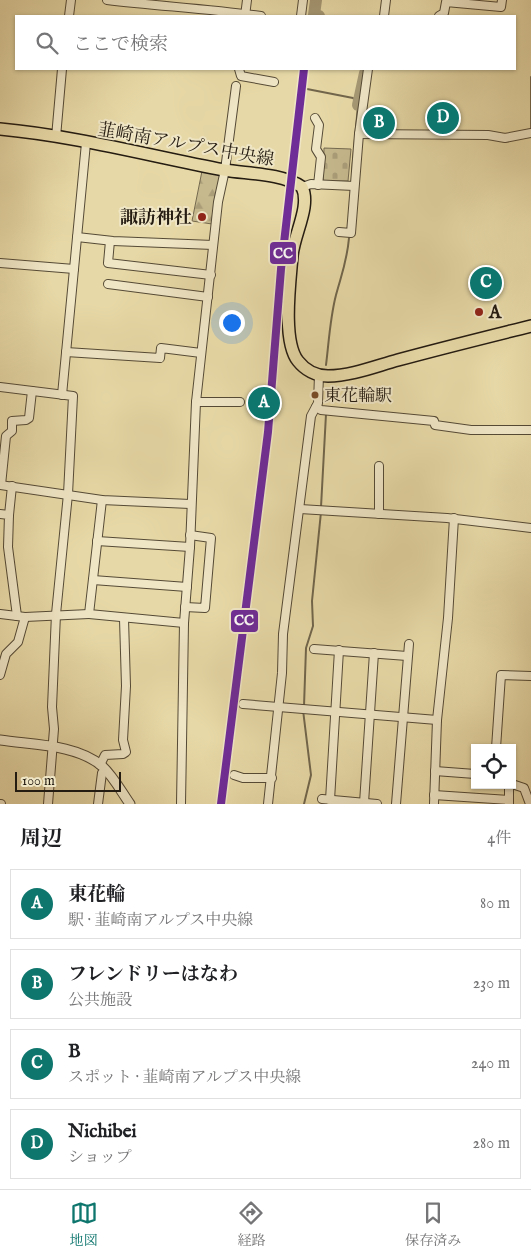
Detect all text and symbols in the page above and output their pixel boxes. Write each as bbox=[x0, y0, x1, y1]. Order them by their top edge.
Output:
search box bbox=[15, 15, 516, 70]
icon: search bbox=[33, 29, 61, 57]
text: ここで検索 bbox=[73, 33, 168, 57]
pin: D bbox=[427, 99, 459, 137]
pin: B bbox=[363, 104, 395, 142]
street label: 韮崎南アルプス中央線 bbox=[96, 119, 276, 172]
place label: 諏訪神社 bbox=[120, 207, 192, 230]
marker: 諏訪神社 bbox=[196, 211, 208, 223]
line badge: CC bbox=[269, 241, 297, 265]
text: CC bbox=[273, 245, 293, 263]
pin: C bbox=[470, 264, 502, 302]
place label: A bbox=[488, 302, 502, 325]
marker: A bbox=[473, 306, 485, 318]
your location bbox=[219, 310, 245, 336]
pin: A bbox=[248, 384, 280, 422]
place label: 東花輪駅 bbox=[324, 386, 392, 407]
marker: 東花輪駅 bbox=[310, 390, 320, 400]
line badge: CC bbox=[230, 609, 259, 633]
text: CC bbox=[234, 612, 254, 630]
map controls bbox=[471, 744, 516, 789]
button: locate bbox=[471, 744, 516, 789]
scale bar bbox=[15, 769, 121, 792]
text: 100 m bbox=[22, 772, 55, 790]
text: 周辺 bbox=[20, 826, 62, 853]
text: 4件 bbox=[487, 829, 511, 849]
text: 東花輪 bbox=[68, 883, 125, 907]
text: A bbox=[32, 894, 42, 914]
text: 80 m bbox=[480, 894, 510, 914]
text: 駅 · 韮崎南アルプス中央線 bbox=[68, 911, 253, 931]
text: フレンドリーはなわ bbox=[68, 963, 238, 987]
text: B bbox=[32, 974, 42, 994]
text: 230 m bbox=[473, 974, 510, 994]
text: 公共施設 bbox=[68, 991, 132, 1011]
text: B bbox=[68, 1040, 81, 1064]
text: C bbox=[31, 1054, 43, 1074]
text: 240 m bbox=[471, 1054, 510, 1074]
text: スポット · 韮崎南アルプス中央線 bbox=[68, 1068, 301, 1088]
text: Nichibei bbox=[68, 1120, 137, 1144]
text: D bbox=[31, 1134, 43, 1154]
text: 280 m bbox=[473, 1134, 510, 1154]
text: ショップ bbox=[68, 1148, 132, 1168]
tab: 地図 bbox=[70, 1199, 98, 1250]
tab: 経路 bbox=[237, 1199, 265, 1250]
tab: 保存済み bbox=[405, 1199, 461, 1250]

